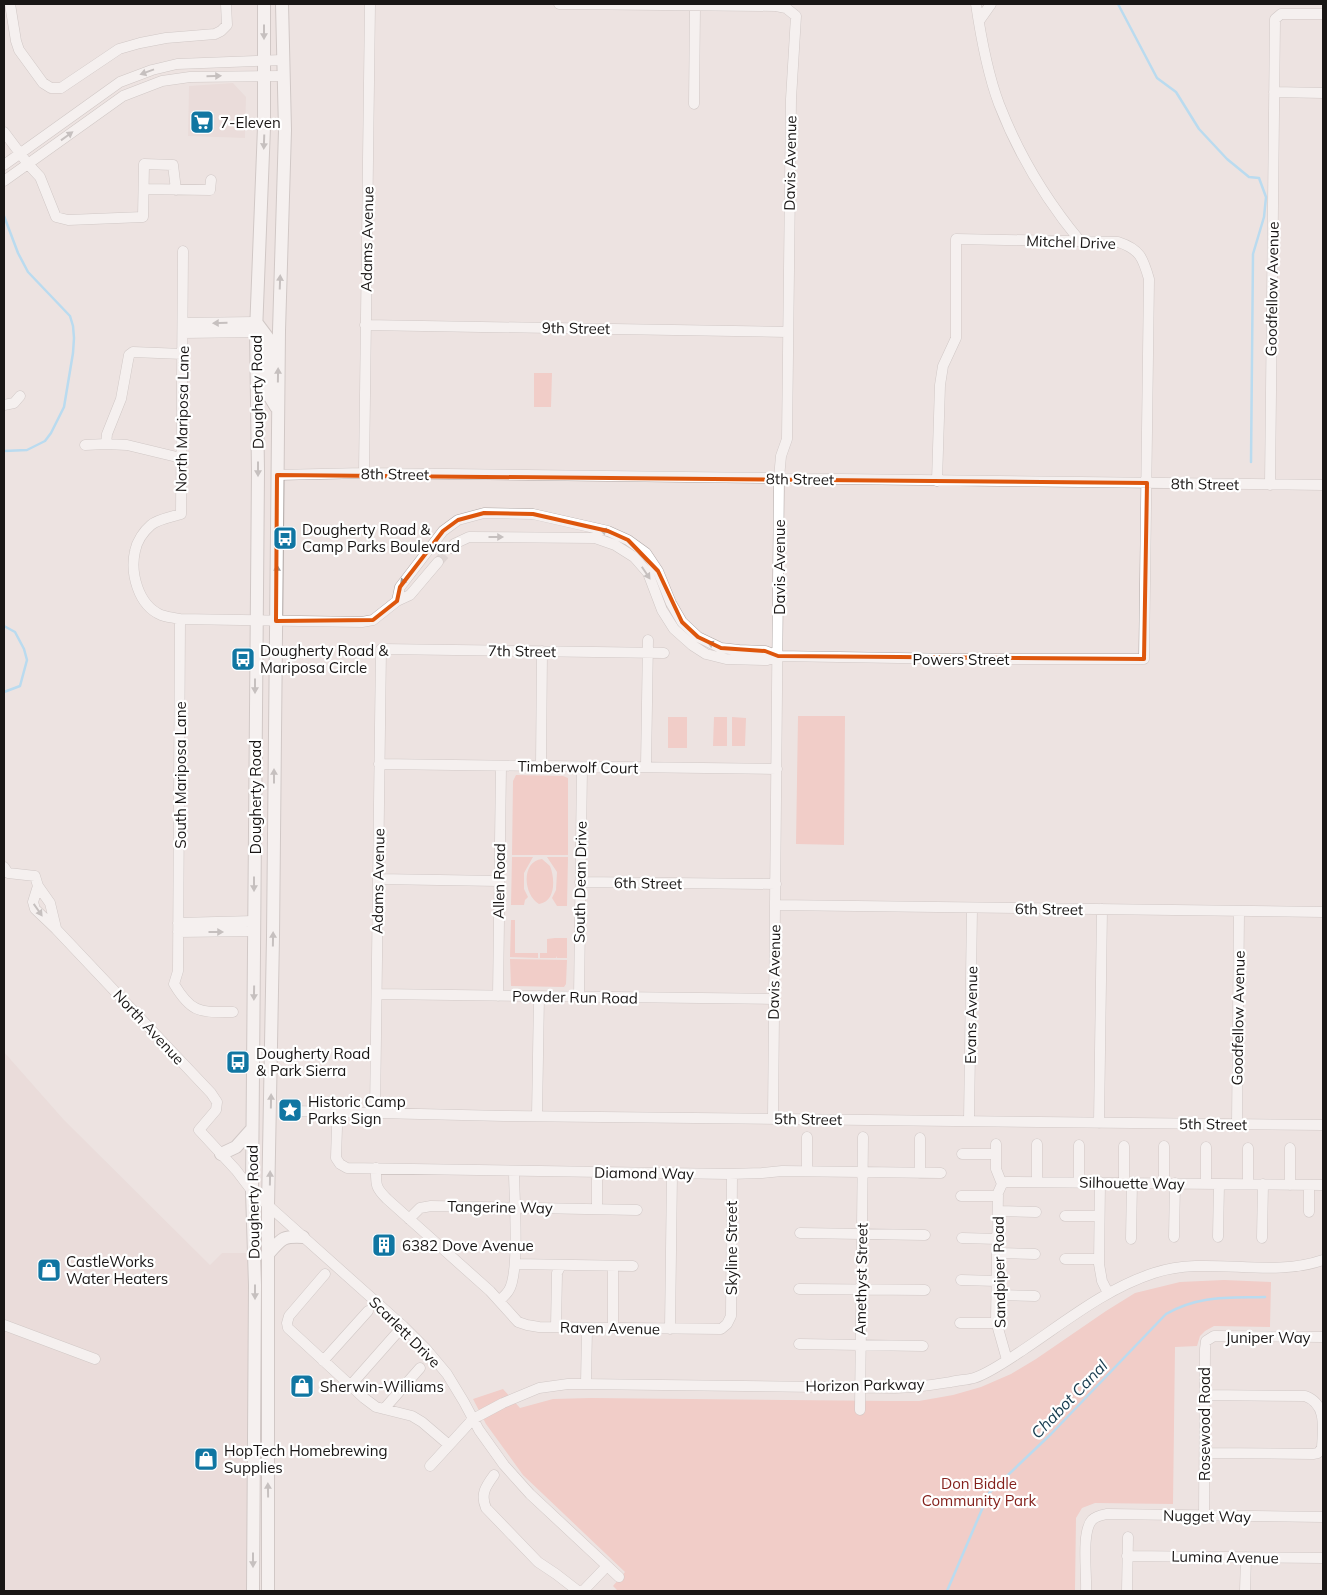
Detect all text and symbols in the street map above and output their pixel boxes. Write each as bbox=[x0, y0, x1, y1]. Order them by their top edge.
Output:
one-way arrow bbox=[260, 24, 268, 40]
one-way arrow bbox=[139, 68, 154, 76]
one-way arrow bbox=[206, 72, 222, 80]
supermarket icon: 7-Eleven bbox=[189, 109, 215, 135]
place label: 7-Eleven bbox=[220, 113, 281, 132]
street label: Davis Avenue bbox=[780, 115, 800, 211]
one-way arrow bbox=[60, 131, 74, 141]
one-way arrow bbox=[259, 134, 267, 150]
street label: Adams Avenue bbox=[357, 186, 377, 292]
street label: Goodfellow Avenue bbox=[1261, 221, 1283, 357]
street label: Mitchel Drive bbox=[1026, 231, 1116, 253]
one-way arrow bbox=[276, 274, 284, 290]
street label: 9th Street bbox=[542, 318, 610, 338]
one-way arrow bbox=[212, 319, 228, 327]
street label: Dougherty Road bbox=[247, 335, 267, 449]
street label: North Mariposa Lane bbox=[171, 346, 193, 492]
one-way arrow bbox=[274, 366, 282, 382]
one-way arrow bbox=[254, 461, 262, 477]
street label: 8th Street bbox=[361, 464, 429, 484]
street label: 8th Street bbox=[766, 469, 834, 489]
street label: 8th Street bbox=[1171, 474, 1239, 494]
street label: Davis Avenue bbox=[770, 519, 789, 615]
place label: Dougherty Road & Camp Parks Boulevard bbox=[302, 520, 460, 556]
bus stop icon: Dougherty Road & Camp Parks Boulevard bbox=[272, 525, 298, 551]
one-way arrow bbox=[600, 527, 615, 535]
one-way arrow bbox=[489, 533, 505, 541]
one-way arrow bbox=[273, 564, 281, 580]
one-way arrow bbox=[641, 566, 651, 580]
one-way arrow bbox=[400, 572, 411, 585]
one-way arrow bbox=[707, 640, 721, 648]
place label: Dougherty Road & Mariposa Circle bbox=[260, 641, 389, 677]
street label: 7th Street bbox=[488, 641, 556, 661]
bus stop icon: Dougherty Road & Mariposa Circle bbox=[230, 646, 256, 672]
street label: Powers Street bbox=[912, 650, 1010, 669]
one-way arrow bbox=[251, 678, 259, 694]
street label: South Mariposa Lane bbox=[171, 701, 190, 849]
street label: Dougherty Road bbox=[246, 740, 265, 854]
street label: Timberwolf Court bbox=[517, 756, 639, 778]
one-way arrow bbox=[270, 768, 278, 784]
street label: South Dean Drive bbox=[569, 821, 591, 943]
street label: Adams Avenue bbox=[368, 828, 388, 934]
street label: Allen Road bbox=[489, 843, 509, 919]
street label: 6th Street bbox=[614, 873, 682, 893]
one-way arrow bbox=[250, 876, 258, 892]
street label: 6th Street bbox=[1015, 899, 1083, 919]
one-way arrow bbox=[34, 903, 43, 917]
street label: Davis Avenue bbox=[764, 924, 784, 1020]
one-way arrow bbox=[208, 927, 224, 935]
one-way arrow bbox=[270, 931, 278, 947]
street label: Goodfellow Avenue bbox=[1227, 950, 1249, 1086]
street label: Evans Avenue bbox=[961, 966, 981, 1064]
street label: North Avenue bbox=[109, 985, 189, 1069]
one-way arrow bbox=[249, 985, 257, 1001]
street label: Powder Run Road bbox=[512, 986, 638, 1008]
place label: Dougherty Road & Park Sierra bbox=[256, 1044, 370, 1080]
bus stop icon: Dougherty Road & Park Sierra bbox=[225, 1049, 251, 1075]
place label: Historic Camp Parks Sign bbox=[308, 1092, 406, 1128]
one-way arrow bbox=[267, 1093, 275, 1109]
place icon: Historic Camp Parks Sign bbox=[277, 1097, 303, 1123]
street label: 5th Street bbox=[774, 1109, 842, 1129]
street label: 5th Street bbox=[1179, 1114, 1247, 1134]
street label: Dougherty Road bbox=[243, 1145, 263, 1259]
street label: Diamond Way bbox=[594, 1163, 694, 1183]
one-way arrow bbox=[266, 1170, 274, 1186]
street label: Silhouette Way bbox=[1079, 1173, 1185, 1193]
street label: Tangerine Way bbox=[447, 1197, 553, 1217]
street label: Skyline Street bbox=[722, 1201, 741, 1295]
street label: Sandpiper Road bbox=[989, 1216, 1009, 1328]
street label: Amethyst Street bbox=[851, 1223, 871, 1335]
building icon: 6382 Dove Avenue bbox=[371, 1232, 397, 1258]
place label: 6382 Dove Avenue bbox=[402, 1236, 534, 1255]
place label: CastleWorks Water Heaters bbox=[66, 1252, 168, 1288]
shop icon: CastleWorks Water Heaters bbox=[36, 1257, 62, 1283]
one-way arrow bbox=[251, 1284, 259, 1300]
street label: Scarlett Drive bbox=[365, 1292, 445, 1372]
street label: Raven Avenue bbox=[560, 1318, 660, 1338]
street label: Juniper Way bbox=[1225, 1328, 1311, 1347]
water label: Chabot Canal bbox=[1027, 1355, 1112, 1442]
street label: Rosewood Road bbox=[1195, 1367, 1214, 1481]
shop icon: Sherwin-Williams bbox=[289, 1373, 315, 1399]
street label: Horizon Parkway bbox=[805, 1374, 925, 1396]
place label: Sherwin-Williams bbox=[320, 1377, 444, 1396]
place label: HopTech Homebrewing Supplies bbox=[224, 1441, 388, 1477]
shop icon: HopTech Homebrewing Supplies bbox=[193, 1446, 219, 1472]
park label: Don Biddle Community Park bbox=[922, 1474, 1036, 1510]
one-way arrow bbox=[264, 1482, 272, 1498]
street label: Nugget Way bbox=[1163, 1506, 1251, 1526]
street label: Lumina Avenue bbox=[1171, 1547, 1279, 1567]
one-way arrow bbox=[249, 1552, 257, 1568]

